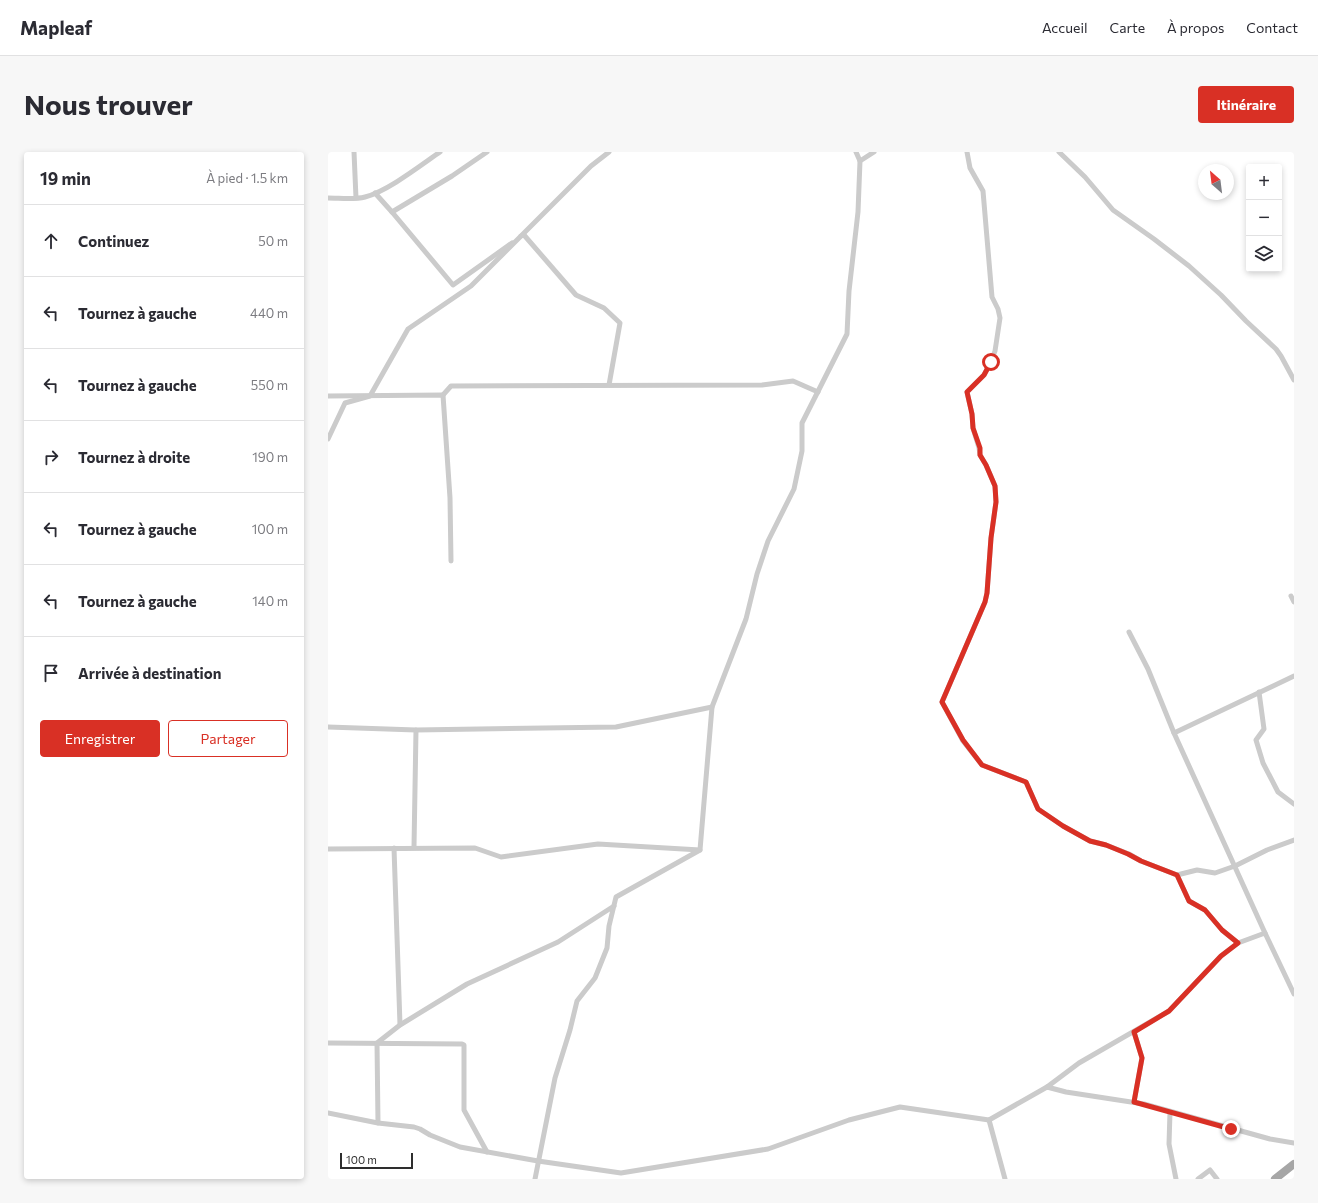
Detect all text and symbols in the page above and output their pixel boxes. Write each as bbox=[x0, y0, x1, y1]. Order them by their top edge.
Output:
text: Mapleaf bbox=[20, 16, 92, 39]
text: Accueil bbox=[1042, 19, 1088, 36]
text: Carte bbox=[1110, 19, 1145, 36]
text: À propos bbox=[1167, 19, 1224, 36]
text: Contact bbox=[1246, 19, 1298, 36]
button: Itinéraire bbox=[1198, 86, 1294, 123]
text: Nous trouver bbox=[24, 87, 193, 121]
north arrow bbox=[1198, 164, 1234, 200]
map controls bbox=[1246, 164, 1282, 272]
button: + bbox=[1246, 164, 1282, 200]
text: 19 min bbox=[40, 168, 91, 189]
text: À pied · 1.5 km bbox=[206, 170, 288, 186]
button: − bbox=[1246, 200, 1282, 236]
icon: ahead bbox=[40, 230, 62, 252]
text: Continuez bbox=[78, 232, 149, 250]
text: 50 m bbox=[258, 233, 288, 249]
button: layers bbox=[1246, 236, 1282, 272]
icon: left bbox=[40, 302, 62, 324]
text: Tournez à gauche bbox=[78, 304, 197, 322]
text: 440 m bbox=[250, 305, 288, 321]
route start bbox=[982, 353, 1000, 371]
icon: left bbox=[40, 374, 62, 396]
text: Tournez à gauche bbox=[78, 376, 197, 394]
text: 550 m bbox=[251, 377, 288, 393]
icon: right bbox=[40, 446, 62, 468]
text: Tournez à droite bbox=[78, 448, 190, 466]
text: 190 m bbox=[252, 449, 288, 465]
icon: left bbox=[40, 518, 62, 540]
text: Tournez à gauche bbox=[78, 520, 197, 538]
text: 100 m bbox=[252, 521, 288, 537]
icon: left bbox=[40, 590, 62, 612]
text: Tournez à gauche bbox=[78, 592, 197, 610]
text: 140 m bbox=[252, 593, 288, 609]
icon: arrive bbox=[40, 662, 62, 684]
text: Arrivée à destination bbox=[78, 664, 221, 682]
button: Enregistrer bbox=[40, 720, 160, 757]
button: Partager bbox=[168, 720, 288, 757]
route end bbox=[1222, 1120, 1240, 1138]
scale bar bbox=[340, 1151, 413, 1170]
text: 100 m bbox=[346, 1153, 377, 1166]

